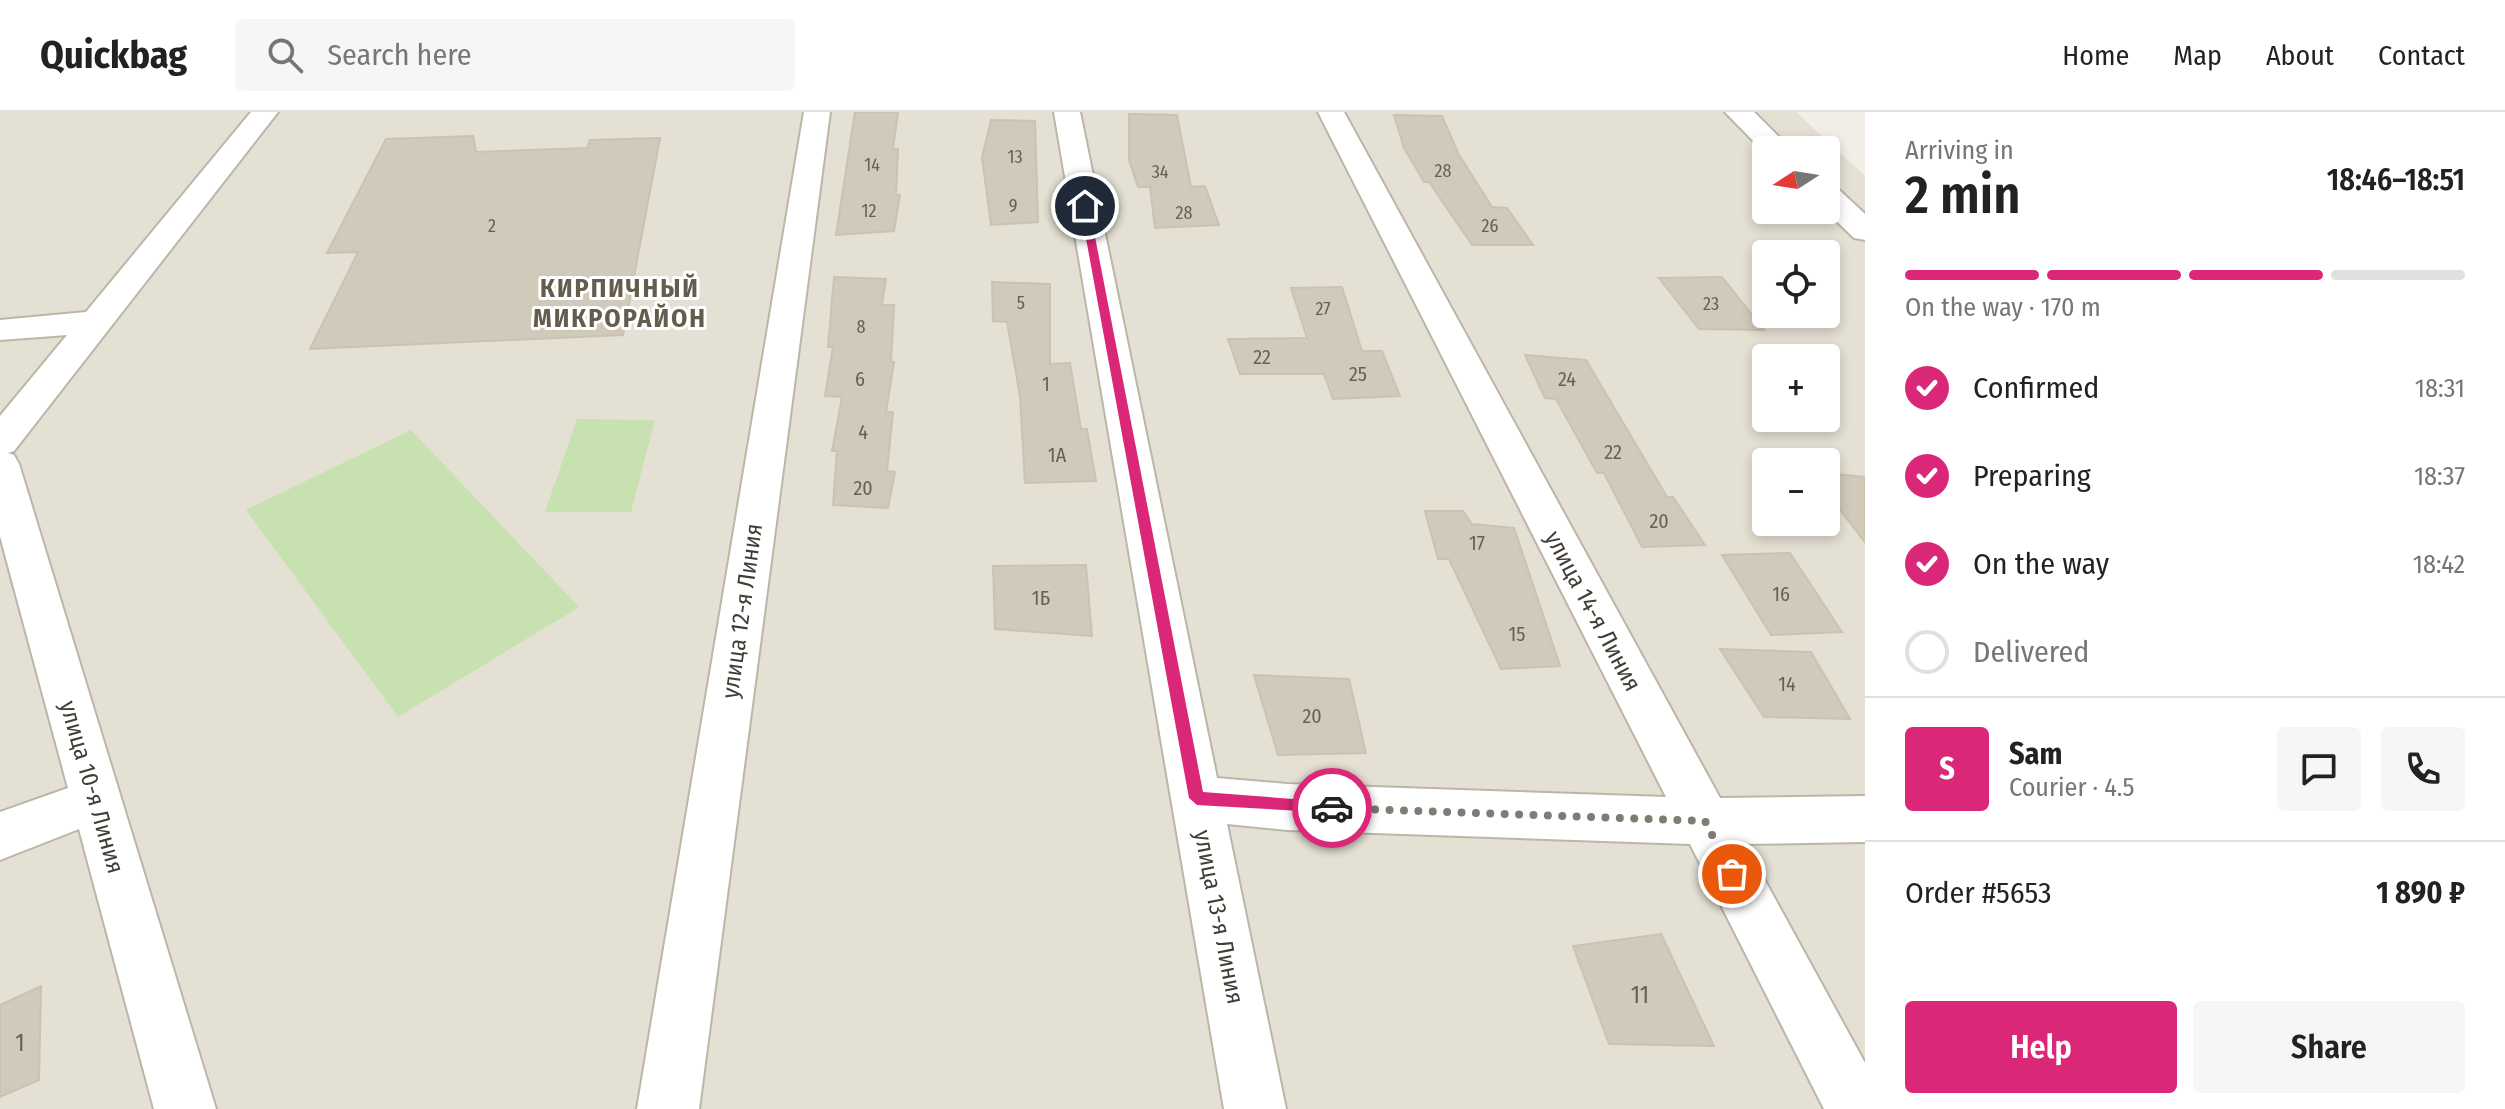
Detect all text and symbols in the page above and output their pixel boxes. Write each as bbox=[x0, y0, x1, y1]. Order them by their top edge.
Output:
search box bbox=[235, 19, 795, 91]
text: Quickbag bbox=[40, 32, 187, 78]
icon: search bbox=[263, 33, 307, 77]
text: Search here bbox=[327, 37, 472, 73]
text: Home bbox=[2062, 39, 2129, 72]
text: Map bbox=[2173, 39, 2222, 72]
text: About bbox=[2266, 39, 2334, 72]
text: Contact bbox=[2378, 39, 2465, 72]
text: Arriving in bbox=[1905, 135, 2014, 166]
north arrow bbox=[1752, 136, 1840, 224]
map controls bbox=[1752, 136, 1840, 536]
house number: 13 bbox=[1007, 146, 1023, 168]
house number: 14 bbox=[864, 154, 880, 176]
house number: 28 bbox=[1435, 160, 1451, 182]
house number: 34 bbox=[1152, 161, 1169, 183]
text: 18:46–18:51 bbox=[2327, 162, 2465, 198]
text: 2 min bbox=[1905, 164, 2021, 227]
pin bbox=[1051, 172, 1119, 240]
icon: home bbox=[1063, 184, 1107, 228]
house number: 9 bbox=[1009, 195, 1017, 217]
house number: 12 bbox=[862, 200, 877, 222]
house number: 28 bbox=[1176, 202, 1192, 224]
house number: 2 bbox=[488, 215, 496, 237]
house number: 26 bbox=[1482, 215, 1499, 237]
button: locate bbox=[1752, 240, 1840, 328]
district label: КИРПИЧНЫЙ МИКРОРАЙОН bbox=[533, 273, 707, 334]
house number: 5 bbox=[1017, 292, 1025, 314]
text: On the way · 170 m bbox=[1905, 292, 2101, 323]
house number: 23 bbox=[1703, 293, 1719, 315]
house number: 27 bbox=[1315, 298, 1331, 320]
house number: 8 bbox=[857, 316, 866, 338]
button: + bbox=[1752, 344, 1840, 432]
house number: 22 bbox=[1253, 345, 1271, 369]
house number: 25 bbox=[1349, 362, 1367, 386]
icon: check bbox=[1905, 366, 1949, 410]
house number: 6 bbox=[855, 367, 865, 391]
house number: 24 bbox=[1558, 367, 1576, 391]
text: Confirmed bbox=[1973, 370, 2099, 406]
house number: 1 bbox=[1042, 372, 1050, 396]
text: 18:31 bbox=[2415, 373, 2465, 404]
house number: 4 bbox=[858, 420, 868, 444]
house number: 22 bbox=[1604, 440, 1622, 464]
house number: 1А bbox=[1048, 443, 1067, 467]
button: − bbox=[1752, 448, 1840, 536]
icon: check bbox=[1905, 454, 1949, 498]
text: Preparing bbox=[1973, 458, 2091, 494]
text: 18:37 bbox=[2414, 461, 2465, 492]
house number: 20 bbox=[853, 476, 873, 500]
house number: 20 bbox=[1649, 509, 1669, 533]
street label: улица 12-я Линия bbox=[716, 522, 768, 700]
street label: улица 14-я Линия bbox=[1539, 526, 1647, 696]
house number: 17 bbox=[1469, 531, 1485, 555]
icon: check bbox=[1905, 542, 1949, 586]
text: On the way bbox=[1973, 546, 2109, 582]
text: 18:42 bbox=[2413, 549, 2465, 580]
house number: 16 bbox=[1772, 582, 1790, 606]
house number: 1Б bbox=[1032, 586, 1050, 610]
house number: 15 bbox=[1509, 622, 1525, 646]
text: Delivered bbox=[1973, 634, 2089, 670]
house number: 14 bbox=[1778, 672, 1796, 696]
street label: улица 10-я Линия bbox=[54, 697, 130, 877]
house number: 20 bbox=[1302, 704, 1322, 728]
button: chat bbox=[2277, 727, 2361, 811]
button: phone bbox=[2381, 727, 2465, 811]
text: Sam bbox=[2009, 736, 2062, 772]
text: S bbox=[1939, 751, 1955, 787]
courier bbox=[1292, 768, 1372, 848]
text: Courier · 4.5 bbox=[2009, 772, 2135, 803]
icon: car bbox=[1310, 786, 1354, 830]
street label: улица 13-я Линия bbox=[1188, 828, 1250, 1006]
pin bbox=[1698, 840, 1766, 908]
icon: bag bbox=[1710, 852, 1754, 896]
text: Order #5653 bbox=[1905, 875, 2052, 911]
text: 1 890 ₽ bbox=[2376, 875, 2465, 911]
house number: 11 bbox=[1631, 981, 1649, 1009]
button: Help bbox=[1905, 1001, 2177, 1093]
button: Share bbox=[2193, 1001, 2465, 1093]
house number: 1 bbox=[15, 1029, 25, 1057]

